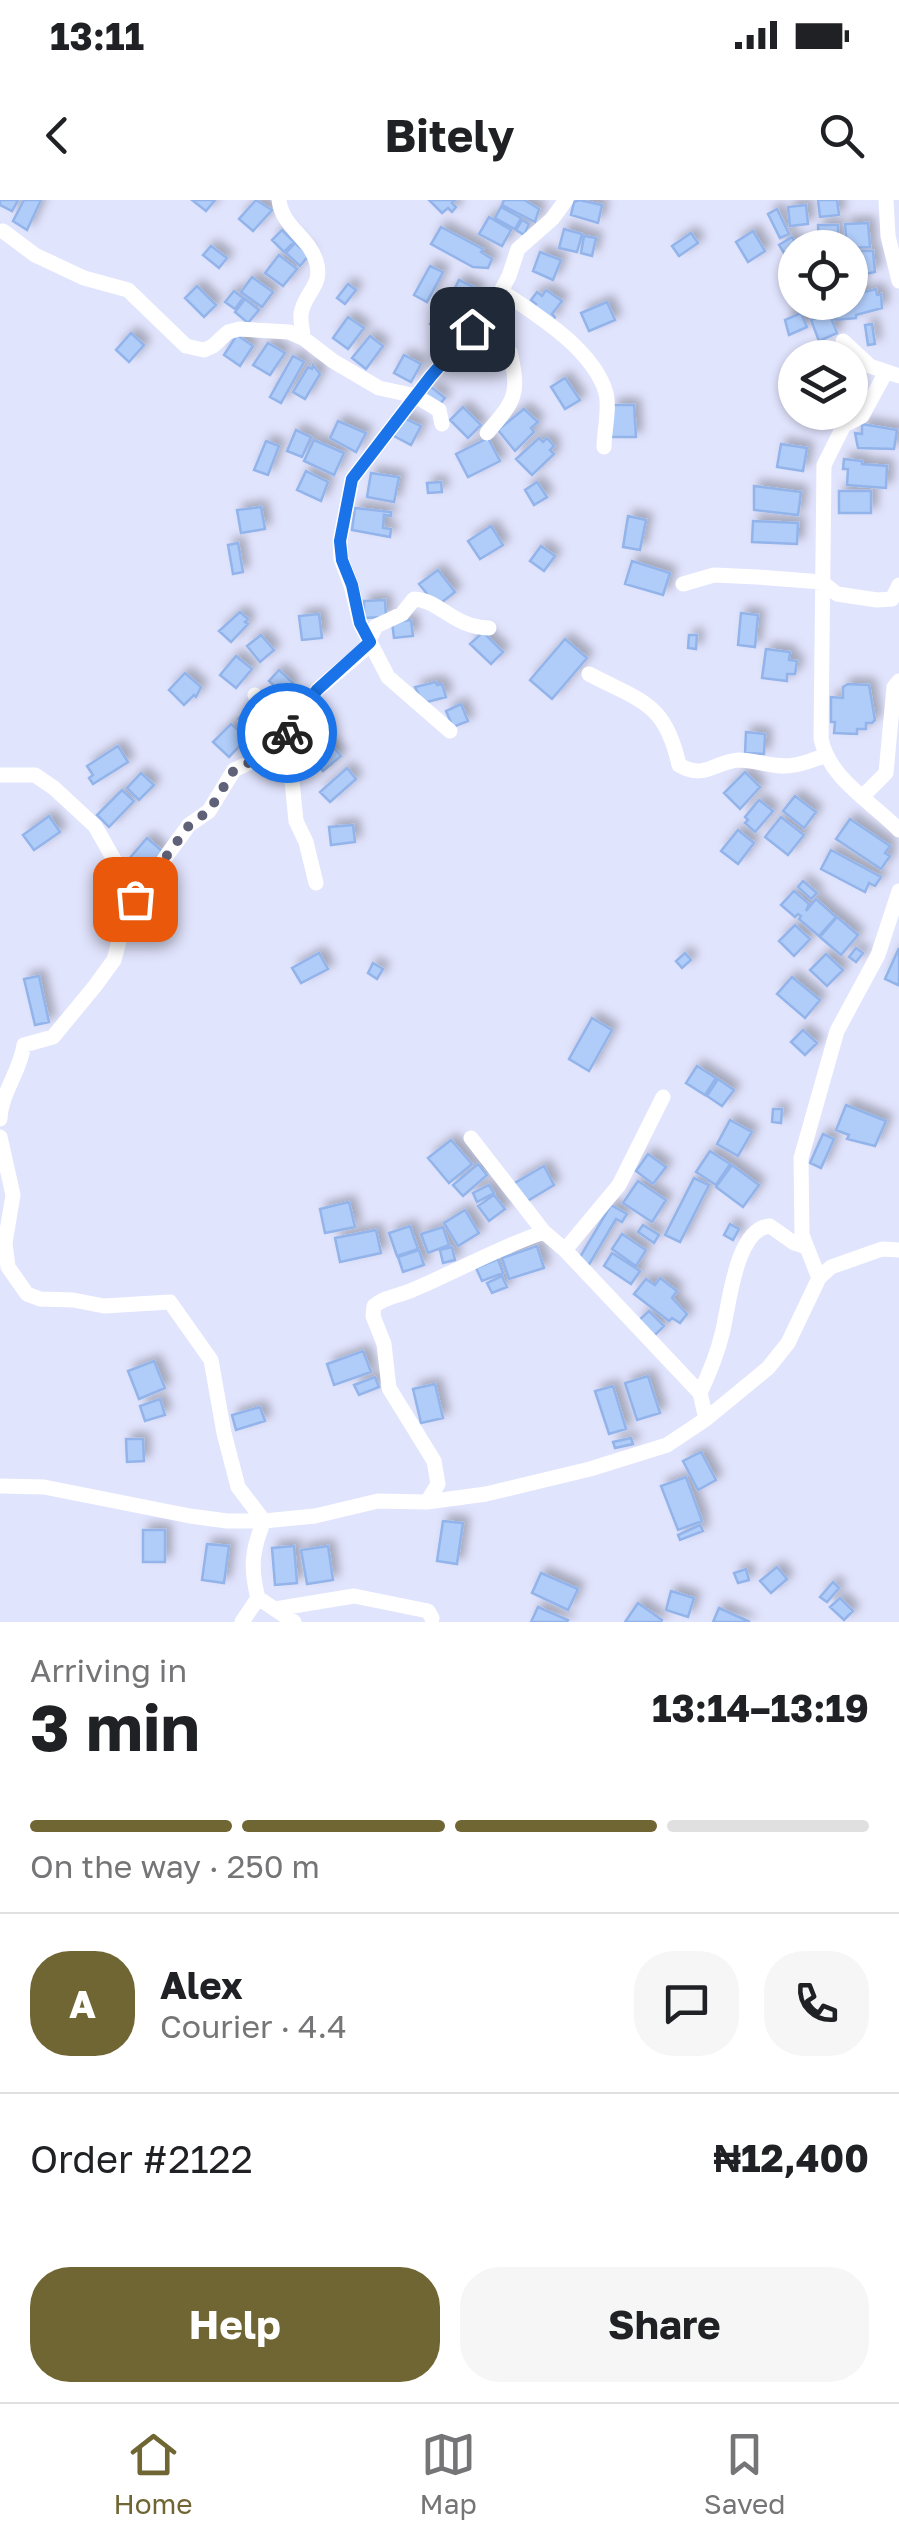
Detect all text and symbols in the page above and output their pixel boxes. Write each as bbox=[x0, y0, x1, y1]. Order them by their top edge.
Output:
text: 13:11 bbox=[50, 13, 144, 58]
icon: back bbox=[30, 108, 85, 163]
text: Bitely bbox=[385, 108, 514, 162]
icon: search bbox=[814, 108, 869, 163]
map controls bbox=[778, 230, 868, 430]
button: locate bbox=[778, 230, 868, 320]
pin bbox=[430, 287, 515, 372]
icon: home bbox=[445, 302, 500, 357]
button: layers bbox=[778, 340, 868, 430]
courier bbox=[237, 683, 337, 783]
icon: bike bbox=[260, 706, 315, 761]
pin bbox=[93, 857, 178, 942]
icon: bag bbox=[108, 872, 163, 927]
text: Arriving in bbox=[30, 1651, 187, 1689]
text: 13:14–13:19 bbox=[652, 1685, 869, 1730]
text: 3 min bbox=[30, 1687, 200, 1765]
text: On the way · 250 m bbox=[30, 1847, 320, 1885]
button: chat bbox=[634, 1951, 739, 2056]
button: phone bbox=[764, 1951, 869, 2056]
text: Alex bbox=[160, 1962, 243, 2007]
text: A bbox=[69, 1981, 96, 2026]
text: Courier · 4.4 bbox=[160, 2007, 347, 2045]
text: ₦12,400 bbox=[713, 2135, 869, 2180]
text: Order #2122 bbox=[30, 2136, 253, 2181]
button: Help bbox=[30, 2267, 440, 2382]
button: Share bbox=[460, 2267, 869, 2382]
tab: Home bbox=[114, 2427, 193, 2520]
tab: Map bbox=[420, 2427, 477, 2520]
tab: Saved bbox=[704, 2427, 786, 2520]

